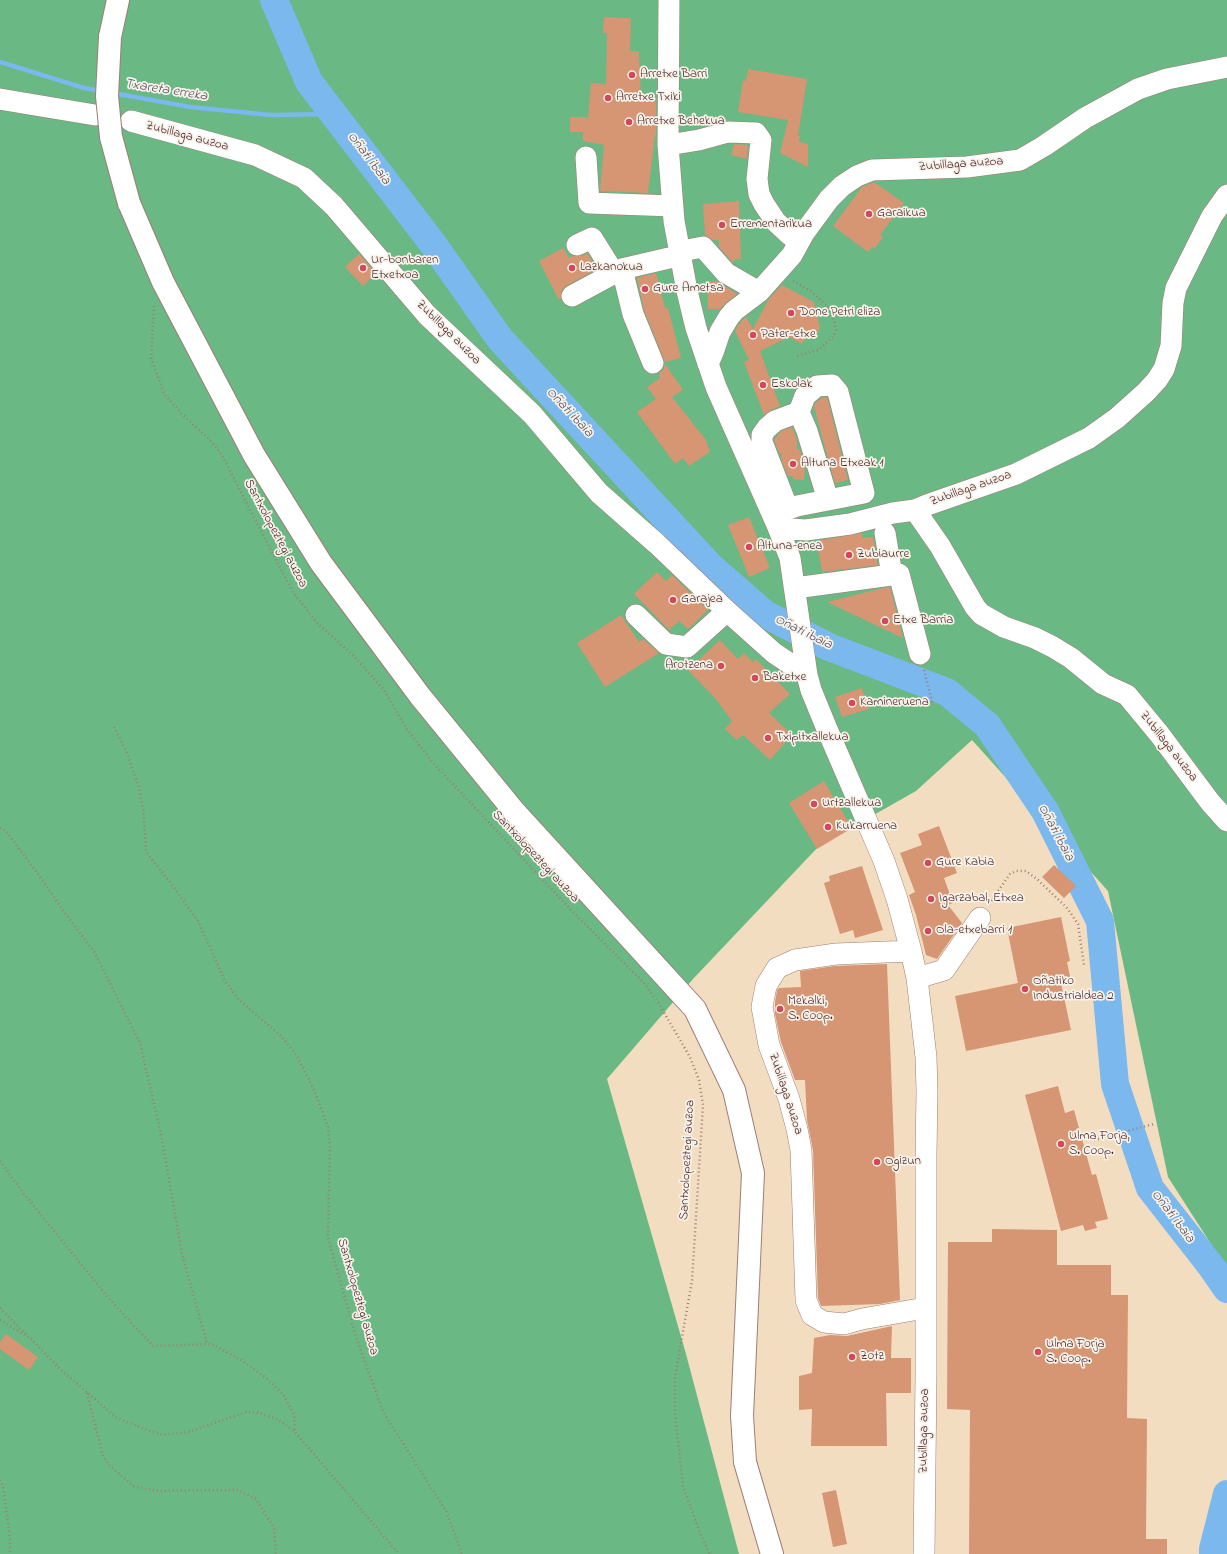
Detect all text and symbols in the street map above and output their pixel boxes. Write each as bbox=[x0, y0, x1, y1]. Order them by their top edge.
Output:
place label: Arretxe Barri bbox=[640, 67, 707, 83]
marker: Arretxe Barri bbox=[627, 70, 637, 80]
water label: Txareta erreka bbox=[124, 76, 208, 106]
place label: Arretxe Txiki bbox=[616, 90, 681, 106]
marker: Arretxe Txiki bbox=[603, 93, 613, 103]
place label: Arretxe Behekua bbox=[637, 114, 725, 130]
marker: Arretxe Behekua bbox=[624, 117, 634, 127]
street label: Zubillaga auzoa bbox=[144, 118, 230, 156]
water label: Oñati ibaia bbox=[343, 129, 393, 189]
street label: Zubillaga auzoa bbox=[918, 154, 1004, 176]
place label: Garaikua bbox=[877, 206, 926, 222]
marker: Garaikua bbox=[864, 209, 874, 219]
place label: Errementarikua bbox=[730, 217, 812, 233]
marker: Errementarikua bbox=[717, 220, 727, 230]
place label: Ur-bonbaren Etxetxoa bbox=[371, 253, 438, 284]
place label: Lazkanokua bbox=[580, 260, 643, 276]
marker: Ur-bonbaren Etxetxoa bbox=[358, 263, 368, 273]
marker: Lazkanokua bbox=[567, 263, 577, 273]
place label: Gure Ametsa bbox=[653, 281, 724, 297]
marker: Gure Ametsa bbox=[640, 284, 650, 294]
street label: Zubillaga auzoa bbox=[412, 297, 484, 369]
place label: Done Petri eliza bbox=[799, 305, 880, 321]
marker: Done Petri eliza bbox=[786, 308, 796, 318]
place label: Pater-etxe bbox=[761, 327, 816, 343]
marker: Pater-etxe bbox=[748, 330, 758, 340]
place label: Eskolak bbox=[771, 377, 812, 393]
marker: Eskolak bbox=[758, 380, 768, 390]
water label: Oñati ibaia bbox=[542, 385, 596, 441]
place label: Altuna Etxeak 1 bbox=[801, 456, 884, 472]
marker: Altuna Etxeak 1 bbox=[788, 459, 798, 469]
street label: Zubillaga auzoa bbox=[928, 468, 1014, 510]
street label: Santxolopeztegi auzoa bbox=[240, 477, 310, 591]
place label: Altuna-enea bbox=[757, 539, 822, 555]
marker: Altuna-enea bbox=[744, 542, 754, 552]
place label: Zubiaurre bbox=[857, 547, 909, 563]
marker: Zubiaurre bbox=[844, 550, 854, 560]
place label: Garajea bbox=[681, 592, 723, 608]
marker: Garajea bbox=[668, 595, 678, 605]
water label: Oñati ibaia bbox=[771, 612, 835, 654]
place label: Etxe Barria bbox=[893, 613, 953, 629]
marker: Etxe Barria bbox=[880, 616, 890, 626]
place label: Arotzena bbox=[665, 658, 713, 674]
marker: Arotzena bbox=[716, 661, 726, 671]
place label: Baketxe bbox=[763, 670, 806, 686]
marker: Baketxe bbox=[750, 673, 760, 683]
place label: Kamineruena bbox=[860, 695, 929, 711]
marker: Kamineruena bbox=[847, 698, 857, 708]
street label: Zubillaga auzoa bbox=[1136, 709, 1200, 785]
place label: Txipitxallekua bbox=[776, 730, 849, 746]
marker: Txipitxallekua bbox=[763, 733, 773, 743]
place label: Urtzallekua bbox=[822, 796, 881, 812]
marker: Urtzallekua bbox=[809, 799, 819, 809]
water label: Oñati ibaia bbox=[1033, 802, 1077, 864]
street label: Santxolopeztegi auzoa bbox=[488, 808, 582, 906]
place label: Kukarruena bbox=[836, 819, 897, 835]
marker: Kukarruena bbox=[823, 822, 833, 832]
place label: Gure Kabia bbox=[936, 855, 994, 871]
marker: Gure Kabia bbox=[923, 858, 933, 868]
place label: Igarzabal, Etxea bbox=[939, 891, 1024, 907]
marker: Igarzabal, Etxea bbox=[926, 894, 936, 904]
place label: Ola-etxebarri 1 bbox=[936, 923, 1012, 939]
marker: Ola-etxebarri 1 bbox=[923, 926, 933, 936]
place label: Oñatiko Industrialdea 2 bbox=[1033, 974, 1114, 1005]
marker: Oñatiko Industrialdea 2 bbox=[1020, 984, 1030, 994]
place label: Mekalki, S. Coop. bbox=[788, 994, 833, 1025]
marker: Mekalki, S. Coop. bbox=[775, 1004, 785, 1014]
street label: Zubillaga auzoa bbox=[764, 1051, 806, 1137]
street label: Santxolopeztegi auzoa bbox=[677, 1099, 699, 1221]
place label: Ulma Forja, S. Coop. bbox=[1069, 1129, 1130, 1160]
marker: Ulma Forja, S. Coop. bbox=[1056, 1139, 1066, 1149]
place label: Ogizun bbox=[885, 1154, 921, 1170]
marker: Ogizun bbox=[872, 1157, 882, 1167]
water label: Oñati ibaia bbox=[1147, 1187, 1197, 1247]
street label: Santxolopeztegi auzoa bbox=[333, 1237, 381, 1357]
place label: Ulma Forja S. Coop. bbox=[1046, 1337, 1104, 1368]
marker: Ulma Forja S. Coop. bbox=[1033, 1347, 1043, 1357]
place label: Zotz bbox=[860, 1349, 884, 1365]
marker: Zotz bbox=[847, 1352, 857, 1362]
street label: Zubillaga auzoa bbox=[916, 1388, 934, 1474]

